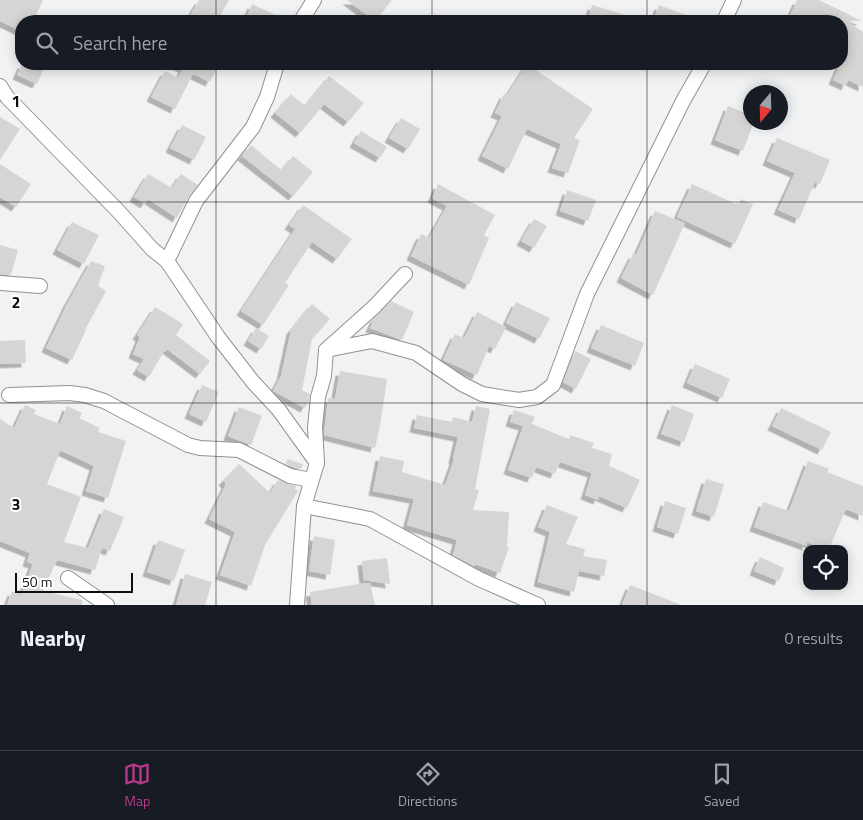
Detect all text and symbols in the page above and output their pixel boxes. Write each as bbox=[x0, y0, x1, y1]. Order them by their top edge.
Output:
search box bbox=[15, 15, 848, 70]
text: Search here bbox=[73, 28, 167, 57]
icon: search bbox=[33, 29, 61, 57]
north arrow bbox=[743, 85, 788, 130]
text: 1 bbox=[12, 89, 20, 113]
text: 2 bbox=[12, 290, 20, 314]
text: 3 bbox=[12, 492, 20, 516]
map controls bbox=[803, 545, 848, 590]
button: locate bbox=[803, 545, 848, 590]
scale bar bbox=[15, 570, 132, 593]
text: 50 m bbox=[22, 571, 52, 592]
text: Nearby bbox=[20, 622, 85, 654]
text: 0 results bbox=[784, 626, 843, 650]
tab: Map bbox=[123, 760, 151, 811]
tab: Directions bbox=[398, 760, 457, 811]
tab: Saved bbox=[704, 760, 740, 811]

